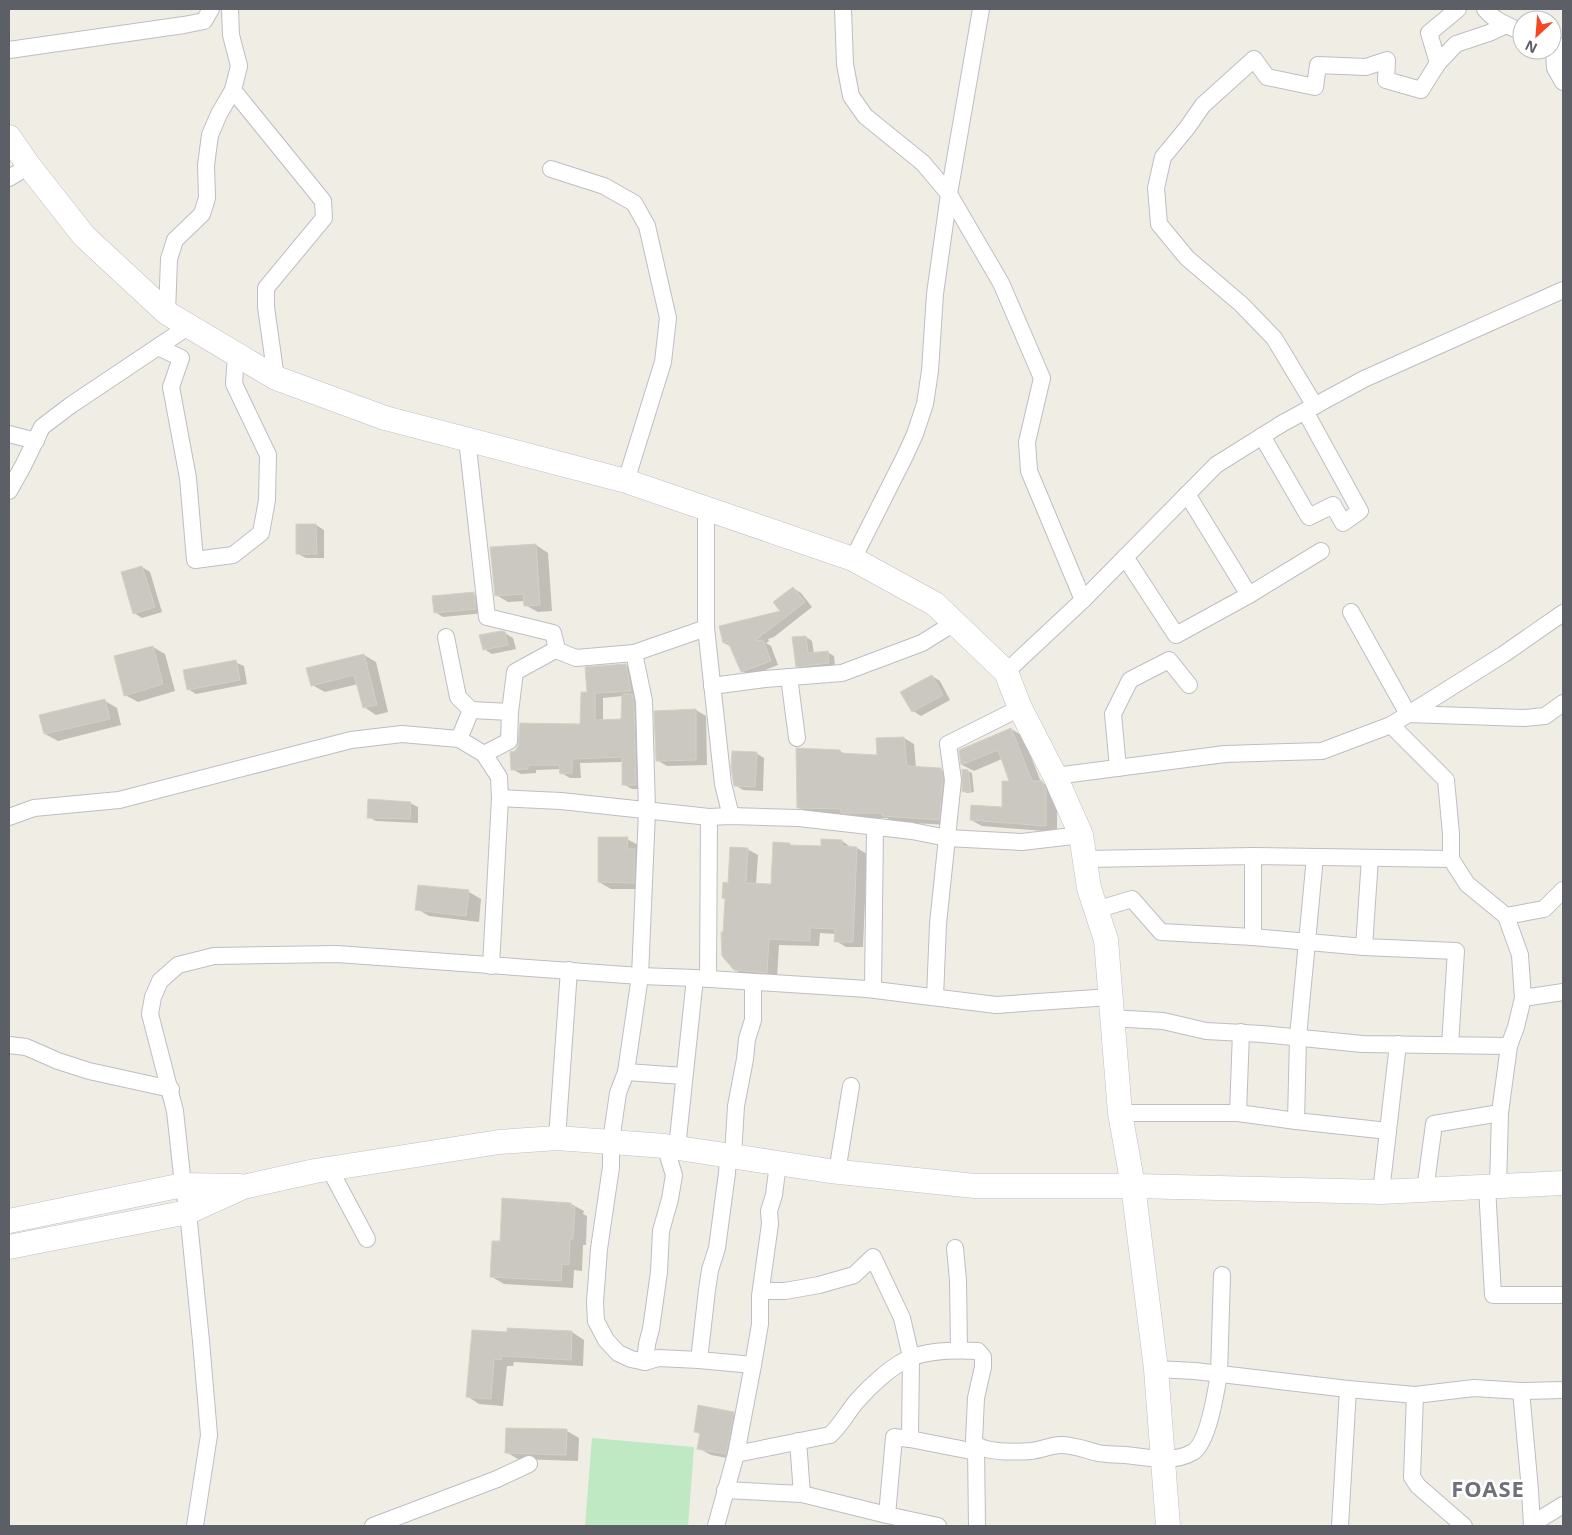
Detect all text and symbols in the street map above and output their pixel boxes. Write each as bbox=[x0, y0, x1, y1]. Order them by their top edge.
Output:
north arrow bbox=[1512, 10, 1562, 60]
text: N bbox=[1522, 36, 1540, 58]
district label: FOASE bbox=[1451, 1473, 1525, 1503]

